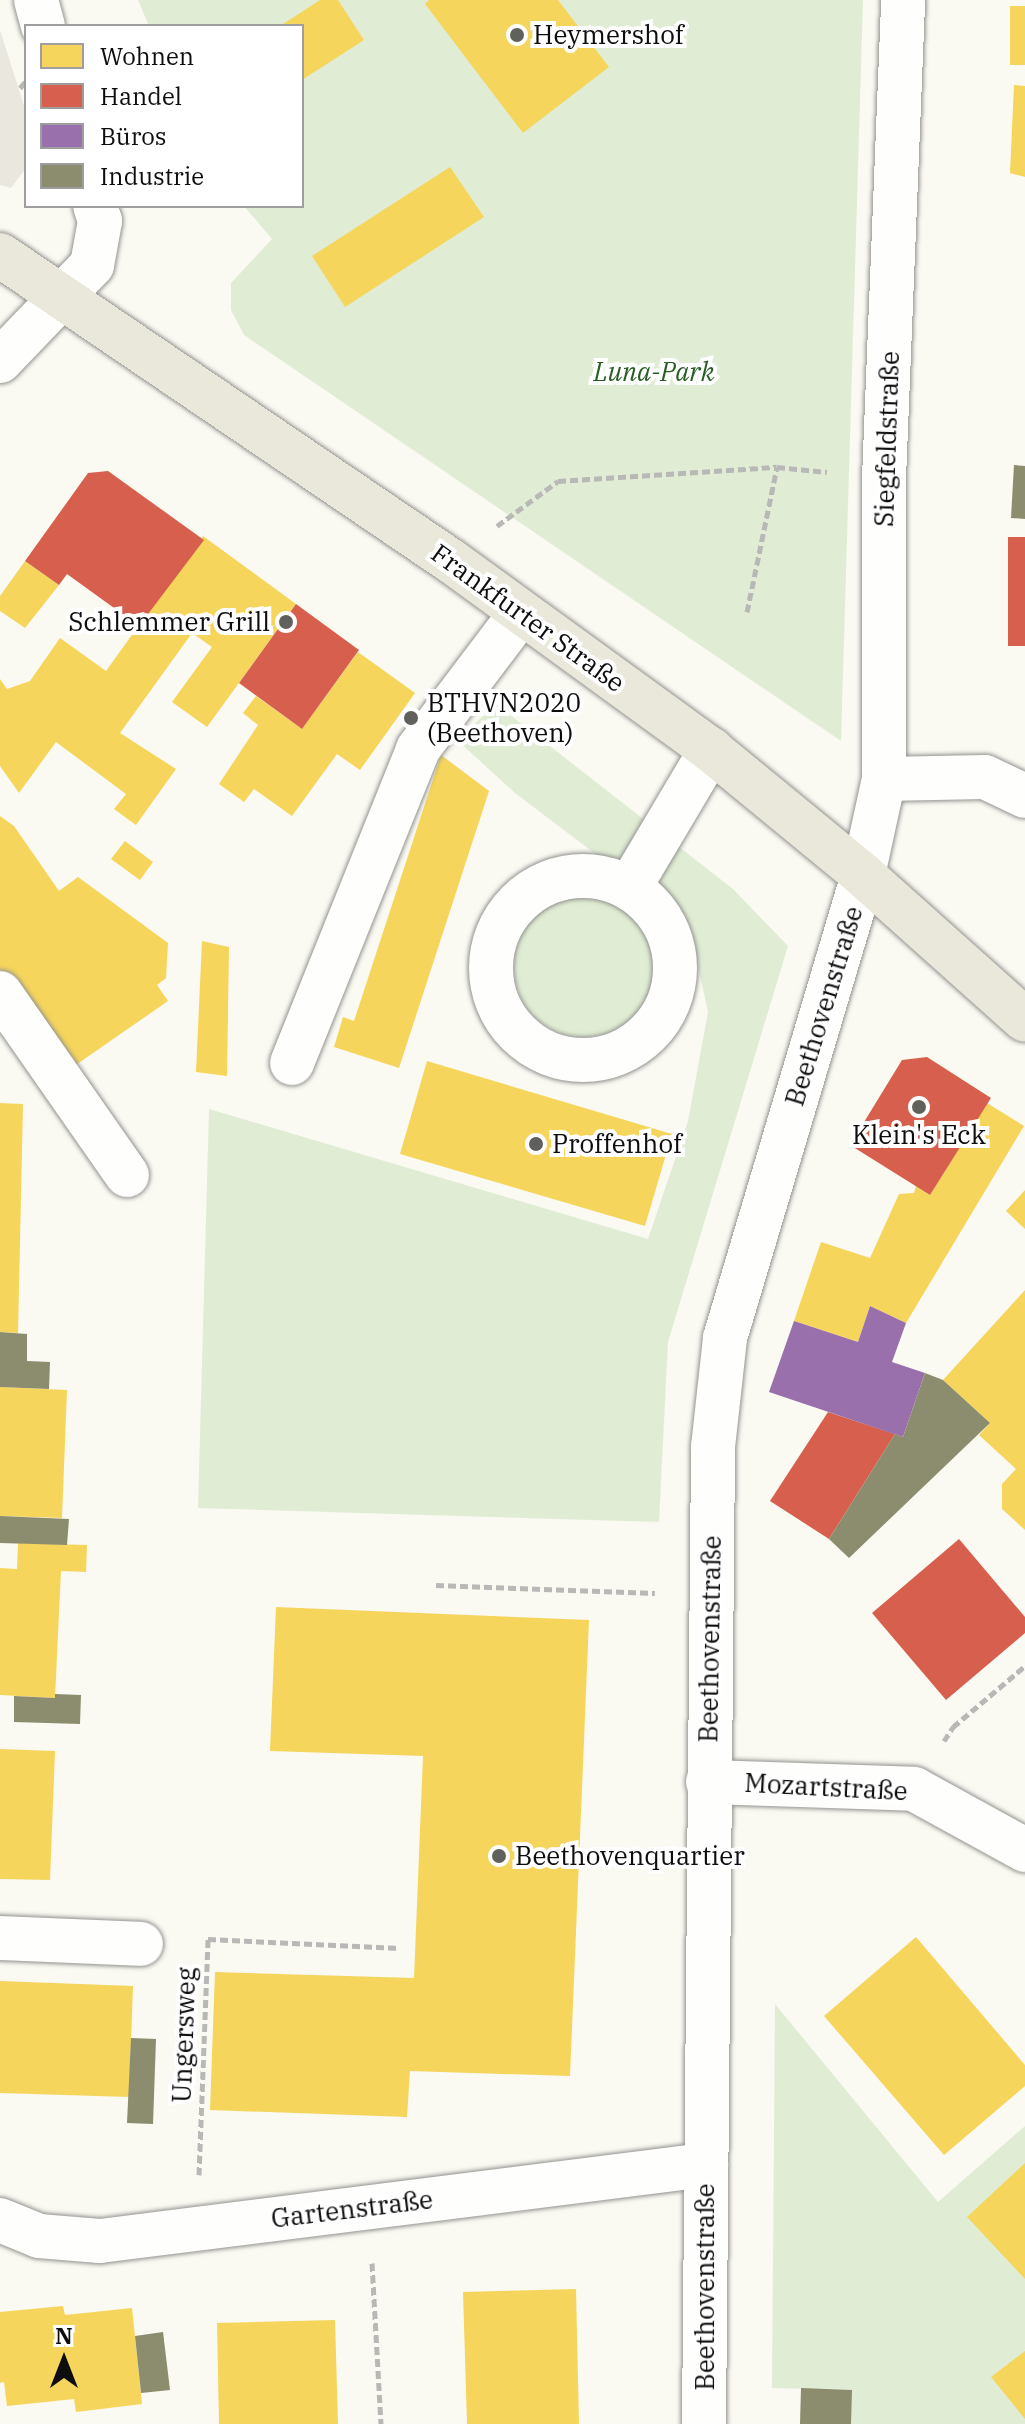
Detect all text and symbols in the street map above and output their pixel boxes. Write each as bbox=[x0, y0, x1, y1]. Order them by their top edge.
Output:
place label: Heymershof bbox=[533, 19, 684, 51]
legend bbox=[24, 24, 304, 208]
marker: Heymershof bbox=[508, 26, 526, 44]
text: Wohnen bbox=[100, 40, 194, 72]
text: Handel bbox=[100, 80, 182, 112]
text: Büros bbox=[100, 120, 167, 152]
text: Industrie bbox=[100, 160, 204, 192]
street label: Siegfeldstraße bbox=[868, 351, 906, 527]
park label: Luna-Park bbox=[594, 356, 714, 388]
street label: Frankfurter Straße bbox=[425, 537, 631, 699]
place label: Schlemmer Grill bbox=[68, 606, 270, 638]
marker: Schlemmer Grill bbox=[277, 613, 295, 631]
place label: BTHVN2020 (Beethoven) bbox=[427, 687, 581, 748]
marker: BTHVN2020 (Beethoven) bbox=[402, 709, 420, 727]
street label: Beethovenstraße bbox=[779, 902, 869, 1110]
marker: Klein's Eck bbox=[910, 1098, 928, 1116]
place label: Klein's Eck bbox=[852, 1119, 986, 1151]
place label: Proffenhof bbox=[552, 1128, 682, 1160]
marker: Proffenhof bbox=[527, 1135, 545, 1153]
street label: Beethovenstraße bbox=[693, 1535, 727, 1743]
street label: Mozartstraße bbox=[744, 1767, 908, 1807]
place label: Beethovenquartier bbox=[515, 1840, 745, 1872]
marker: Beethovenquartier bbox=[490, 1847, 508, 1865]
street label: Ungersweg bbox=[166, 1967, 202, 2103]
street label: Beethovenstraße bbox=[689, 2183, 721, 2391]
street label: Gartenstraße bbox=[269, 2184, 435, 2234]
north arrow bbox=[24, 2320, 104, 2400]
text: N bbox=[55, 2321, 73, 2350]

